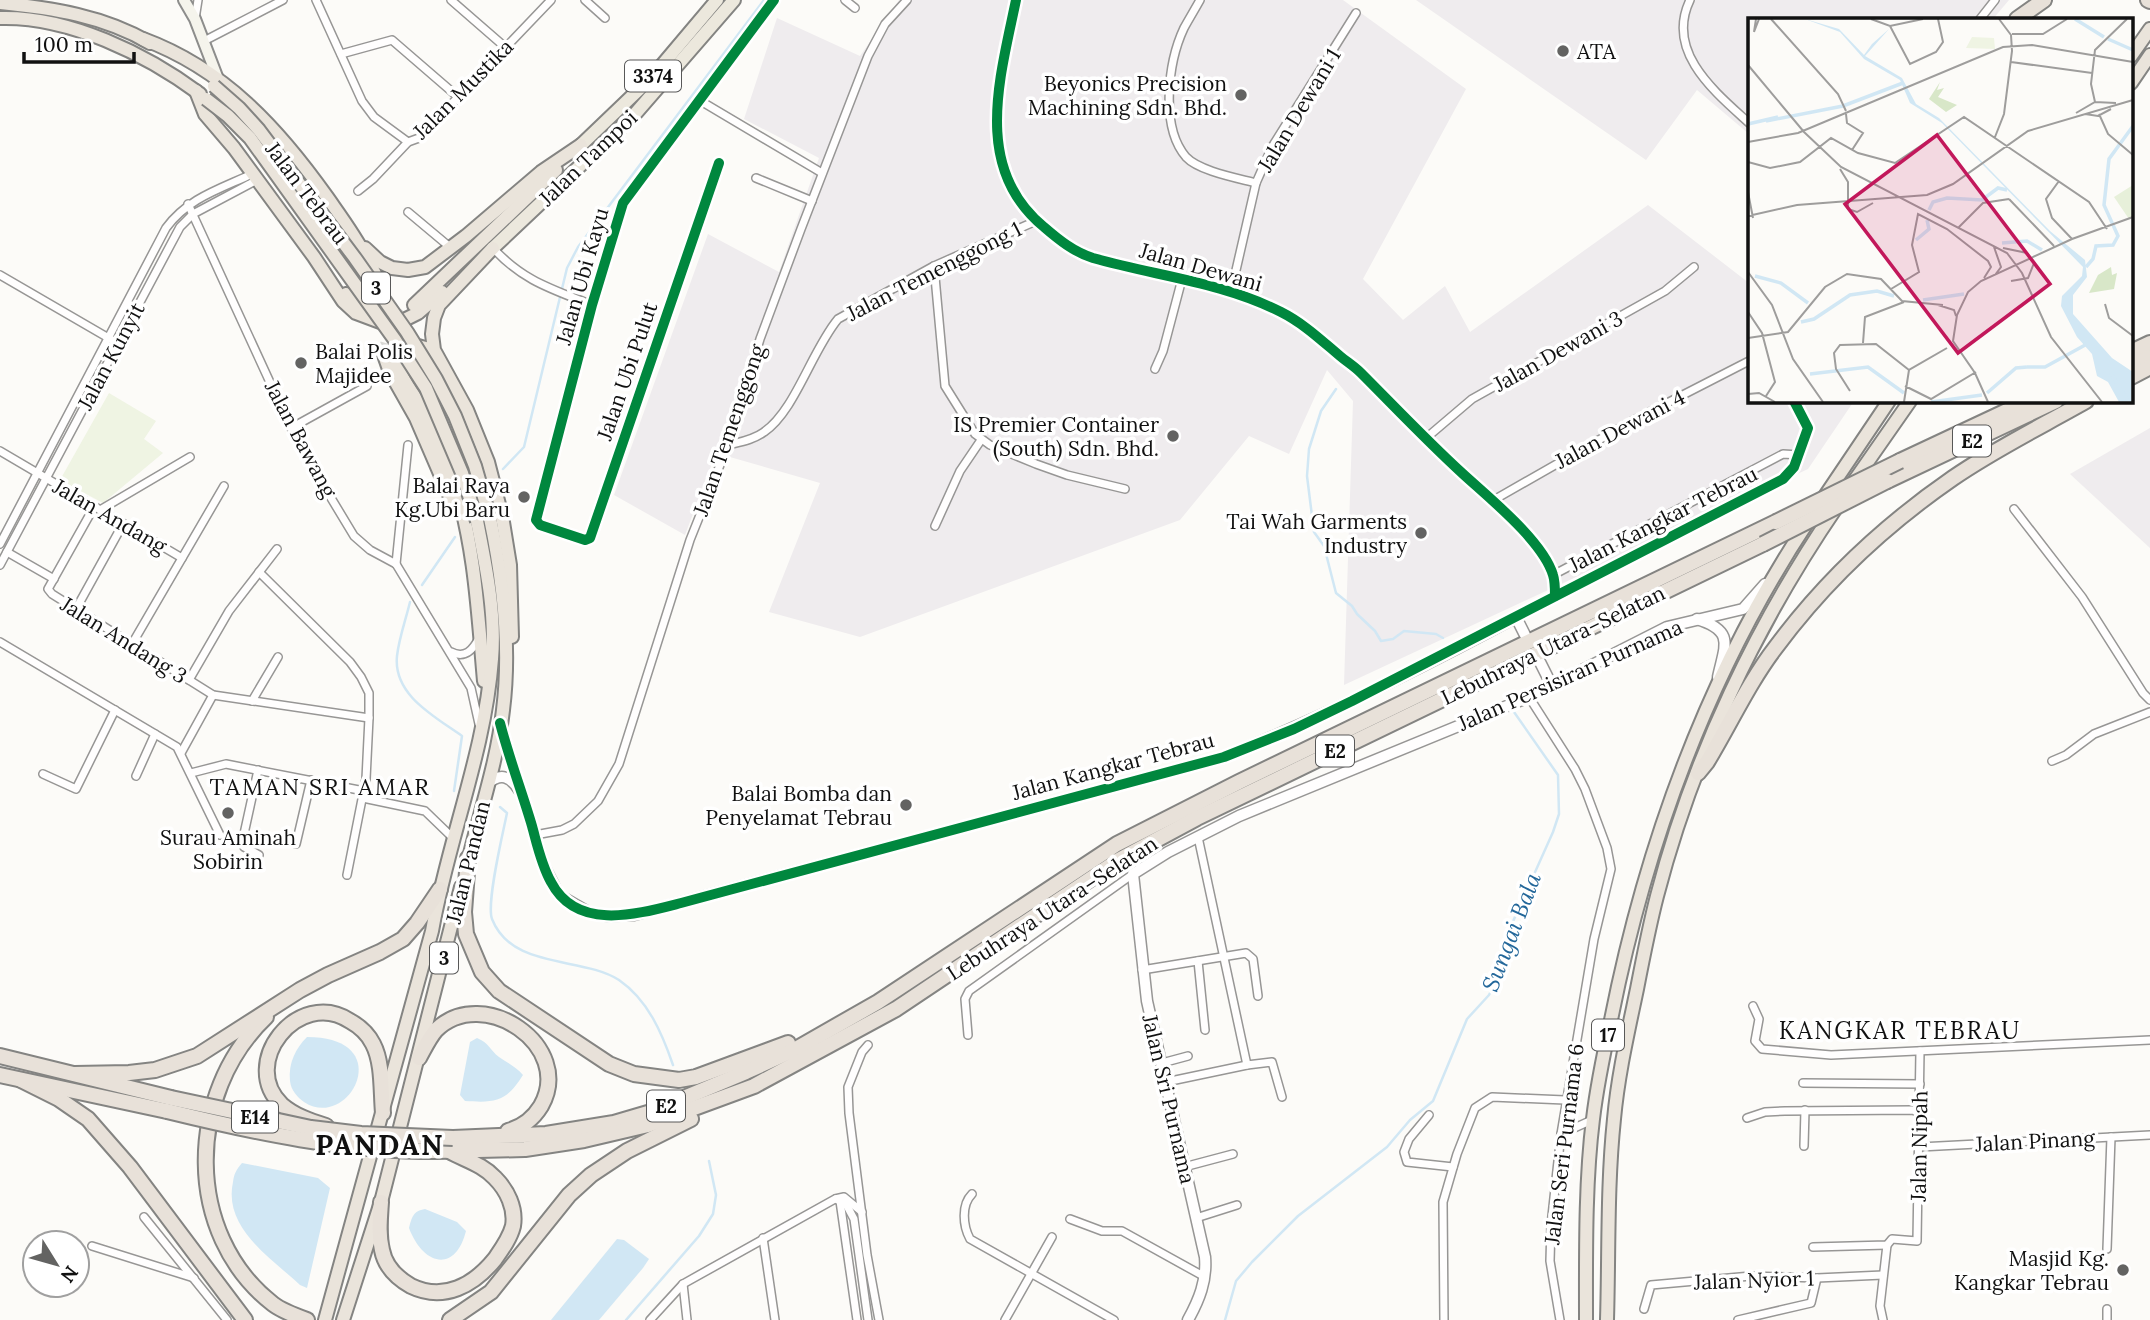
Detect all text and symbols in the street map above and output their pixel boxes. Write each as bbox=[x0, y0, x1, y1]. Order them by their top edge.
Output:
inset map bbox=[1748, 18, 2132, 402]
scale bar bbox=[24, 21, 135, 65]
text: 100 m bbox=[35, 31, 93, 58]
street label: Jalan Mustika bbox=[406, 33, 519, 146]
place label: ATA bbox=[1576, 38, 1617, 65]
street label: Jalan Dewani 1 bbox=[1251, 43, 1346, 178]
marker: ATA bbox=[1555, 43, 1571, 59]
road number: 3374 bbox=[625, 60, 681, 92]
place label: Beyonics Precision Machining Sdn. Bhd. bbox=[1028, 70, 1227, 121]
marker: Beyonics Precision Machining Sdn. Bhd. bbox=[1233, 87, 1249, 103]
street label: Jalan Tampoi bbox=[532, 104, 643, 212]
street label: Jalan Tebrau bbox=[259, 136, 354, 250]
street label: Jalan Ubi Kayu bbox=[549, 204, 614, 349]
street label: Jalan Temenggong 1 bbox=[841, 215, 1026, 327]
street label: Jalan Dewani bbox=[1136, 236, 1265, 297]
road number: 3 bbox=[362, 272, 390, 304]
street label: Jalan Kunyit bbox=[71, 297, 151, 415]
street label: Jalan Ubi Pulut bbox=[590, 298, 664, 445]
street label: Jalan Dewani 3 bbox=[1488, 304, 1627, 398]
place label: Balai Polis Majidee bbox=[315, 338, 413, 389]
street label: Jalan Temenggong bbox=[687, 340, 771, 520]
marker: Balai Polis Majidee bbox=[293, 355, 309, 371]
street label: Jalan Bawang bbox=[258, 375, 343, 502]
street label: Jalan Dewani 4 bbox=[1550, 383, 1690, 475]
place label: IS Premier Container (South) Sdn. Bhd. bbox=[953, 411, 1159, 462]
road number: E2 bbox=[1953, 426, 1991, 456]
marker: IS Premier Container (South) Sdn. Bhd. bbox=[1165, 428, 1181, 444]
street label: Jalan Kangkar Tebrau bbox=[1563, 460, 1762, 579]
street label: Jalan Andang bbox=[47, 472, 172, 560]
place label: Balai Raya Kg.Ubi Baru bbox=[394, 472, 510, 523]
marker: Balai Raya Kg.Ubi Baru bbox=[516, 489, 532, 505]
place label: Tai Wah Garments Industry bbox=[1226, 508, 1407, 559]
marker: Tai Wah Garments Industry bbox=[1413, 525, 1429, 541]
street label: Lebuhraya Utara–Selatan bbox=[1437, 579, 1670, 711]
street label: Jalan Andang 3 bbox=[55, 590, 192, 690]
street label: Jalan Persisiran Purnama bbox=[1453, 613, 1687, 737]
street label: Jalan Kangkar Tebrau bbox=[1008, 726, 1217, 806]
road number: E2 bbox=[1316, 736, 1354, 766]
district label: TAMAN SRI AMAR bbox=[209, 772, 431, 801]
place label: Balai Bomba dan Penyelamat Tebrau bbox=[705, 780, 892, 831]
marker: Balai Bomba dan Penyelamat Tebrau bbox=[898, 797, 914, 813]
street label: Jalan Pandan bbox=[439, 798, 496, 927]
marker: Surau Aminah Sobirin bbox=[220, 805, 236, 821]
place label: Surau Aminah Sobirin bbox=[160, 824, 296, 875]
street label: Lebuhraya Utara–Selatan bbox=[942, 830, 1163, 986]
water label: Sungai Bala bbox=[1475, 868, 1547, 995]
road number: 3 bbox=[430, 942, 458, 974]
street label: Jalan Sri Purnama bbox=[1136, 1011, 1202, 1186]
district label: KANGKAR TEBRAU bbox=[1779, 1015, 2021, 1046]
road number: 17 bbox=[1592, 1020, 1624, 1050]
street label: Jalan Seri Purnama 6 bbox=[1538, 1042, 1590, 1247]
road number: E2 bbox=[647, 1090, 685, 1122]
street label: Jalan Nipah bbox=[1905, 1090, 1933, 1203]
road number: E14 bbox=[232, 1102, 278, 1133]
street label: Jalan Pinang bbox=[1974, 1124, 2096, 1158]
district label: PANDAN bbox=[315, 1127, 445, 1163]
north arrow bbox=[21, 1229, 91, 1299]
place label: Masjid Kg. Kangkar Tebrau bbox=[1954, 1245, 2109, 1296]
text: N bbox=[55, 1261, 84, 1288]
marker: Masjid Kg. Kangkar Tebrau bbox=[2115, 1262, 2131, 1278]
street label: Jalan Nyior 1 bbox=[1692, 1264, 1815, 1296]

